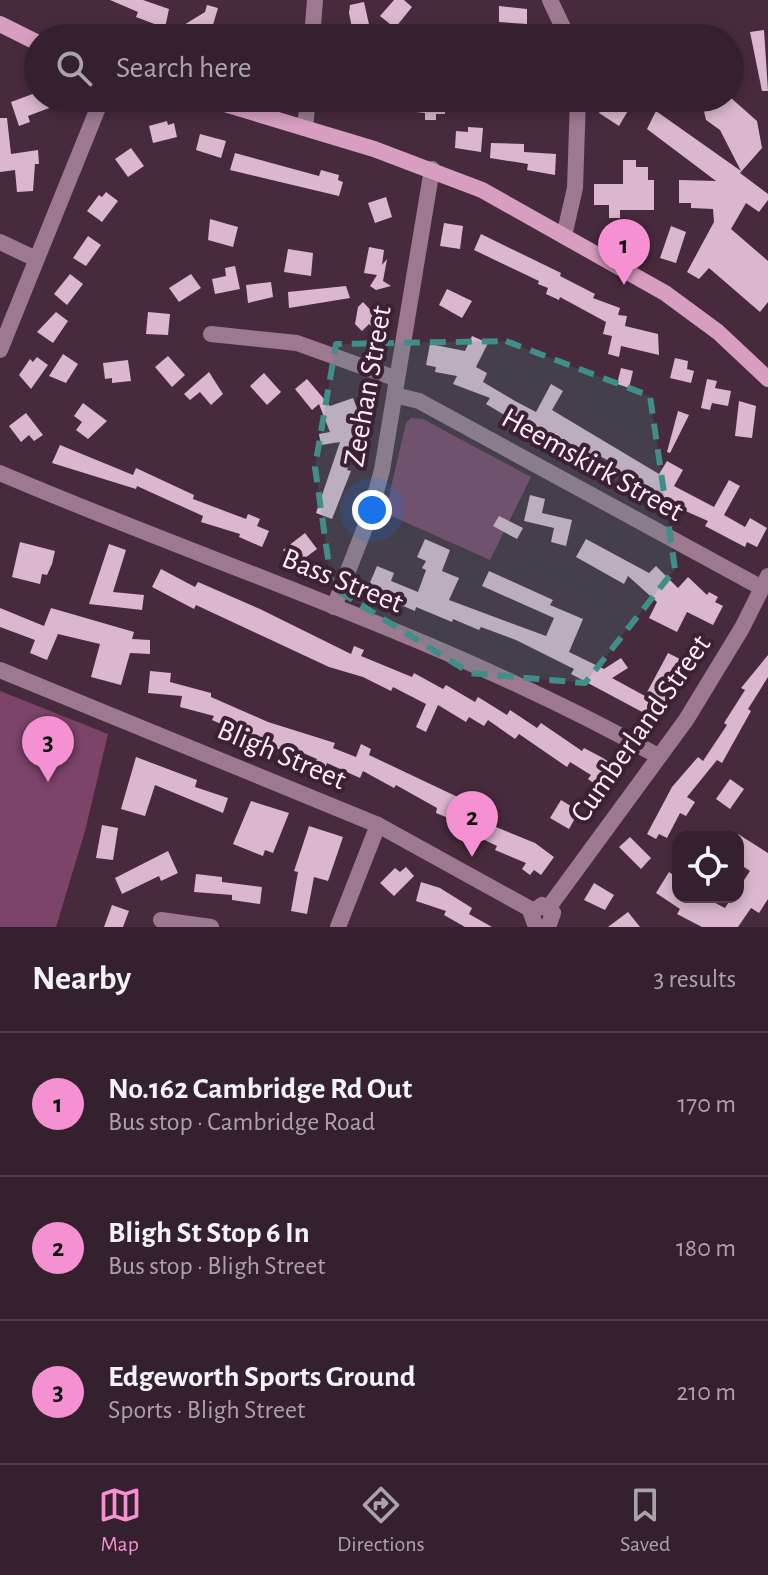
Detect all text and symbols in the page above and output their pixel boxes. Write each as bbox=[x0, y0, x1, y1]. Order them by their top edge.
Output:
search box bbox=[24, 24, 744, 112]
icon: search bbox=[52, 46, 96, 90]
text: Search here bbox=[116, 53, 252, 83]
pin: 1 bbox=[598, 219, 650, 285]
street label: Zeehan Street bbox=[339, 303, 397, 469]
street label: Heemskirk Street bbox=[497, 403, 689, 527]
your location bbox=[352, 490, 392, 530]
street label: Bass Street bbox=[278, 543, 408, 619]
street label: Cumberland Street bbox=[565, 629, 717, 828]
street label: Bligh Street bbox=[213, 714, 351, 796]
pin: 3 bbox=[22, 716, 74, 782]
pin: 2 bbox=[446, 791, 498, 857]
map controls bbox=[672, 831, 744, 903]
button: locate bbox=[672, 831, 744, 903]
text: Nearby bbox=[32, 962, 131, 996]
text: 3 results bbox=[653, 966, 736, 992]
text: No.162 Cambridge Rd Out bbox=[108, 1074, 412, 1104]
text: 1 bbox=[53, 1091, 63, 1117]
text: 170 m bbox=[677, 1091, 736, 1117]
text: Bus stop · Cambridge Road bbox=[108, 1109, 375, 1135]
text: Bligh St Stop 6 In bbox=[108, 1218, 310, 1248]
text: 2 bbox=[52, 1235, 64, 1261]
text: 180 m bbox=[676, 1235, 736, 1261]
text: Bus stop · Bligh Street bbox=[108, 1253, 326, 1279]
text: Edgeworth Sports Ground bbox=[108, 1362, 416, 1392]
text: 3 bbox=[52, 1379, 64, 1405]
text: 210 m bbox=[676, 1379, 736, 1405]
text: Sports · Bligh Street bbox=[108, 1397, 305, 1423]
tab: Map bbox=[98, 1483, 142, 1557]
tab: Directions bbox=[337, 1483, 425, 1557]
tab: Saved bbox=[620, 1483, 670, 1557]

